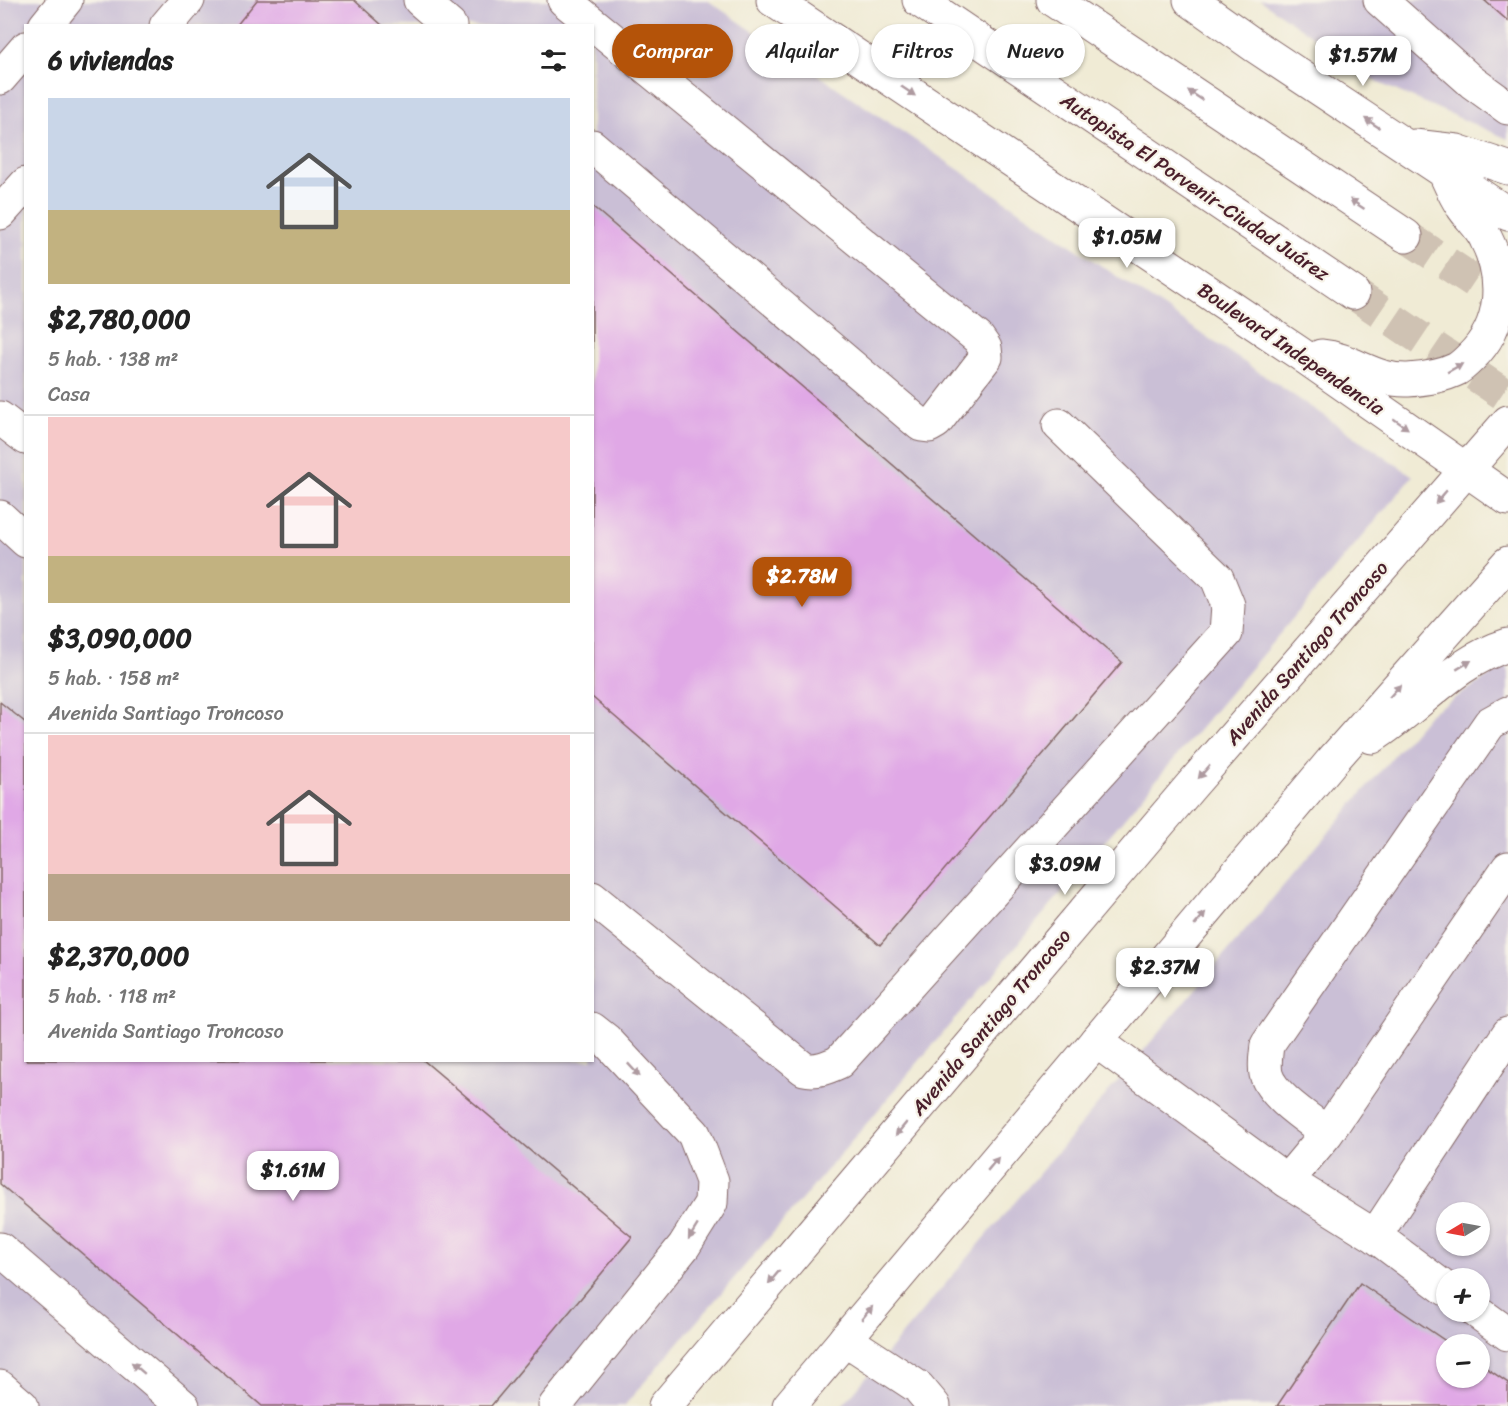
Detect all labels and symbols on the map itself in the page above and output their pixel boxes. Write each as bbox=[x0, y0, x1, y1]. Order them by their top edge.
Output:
pin: $1.57M bbox=[1314, 36, 1412, 87]
street label: Autopista El Porvenir-Ciudad Juárez bbox=[1052, 83, 1337, 291]
one-way arrow bbox=[900, 85, 916, 97]
one-way arrow bbox=[1188, 89, 1204, 101]
one-way arrow bbox=[1364, 118, 1380, 129]
one-way arrow bbox=[1350, 198, 1366, 210]
pin: $1.05M bbox=[1078, 218, 1176, 269]
street label: Boulevard Independencia bbox=[1190, 273, 1393, 425]
one-way arrow bbox=[1447, 363, 1464, 373]
one-way arrow bbox=[1392, 418, 1408, 430]
one-way arrow bbox=[1434, 490, 1448, 505]
street label: Avenida Santiago Troncoso bbox=[1216, 553, 1397, 754]
pin: $2.78M bbox=[753, 557, 851, 608]
one-way arrow bbox=[1456, 660, 1472, 671]
one-way arrow bbox=[1388, 684, 1401, 699]
one-way arrow bbox=[1198, 764, 1211, 779]
pin: $3.09M bbox=[1016, 845, 1114, 896]
one-way arrow bbox=[1193, 911, 1205, 926]
street label: Avenida Santiago Troncoso bbox=[901, 921, 1080, 1124]
pin: $2.37M bbox=[1116, 948, 1214, 999]
one-way arrow bbox=[627, 1062, 641, 1077]
one-way arrow bbox=[895, 1121, 908, 1136]
pin: $1.61M bbox=[244, 1151, 342, 1202]
one-way arrow bbox=[986, 1156, 999, 1172]
north arrow bbox=[1436, 1202, 1490, 1256]
one-way arrow bbox=[687, 1224, 698, 1240]
one-way arrow bbox=[768, 1269, 781, 1285]
one-way arrow bbox=[860, 1306, 873, 1321]
one-way arrow bbox=[131, 1362, 146, 1375]

